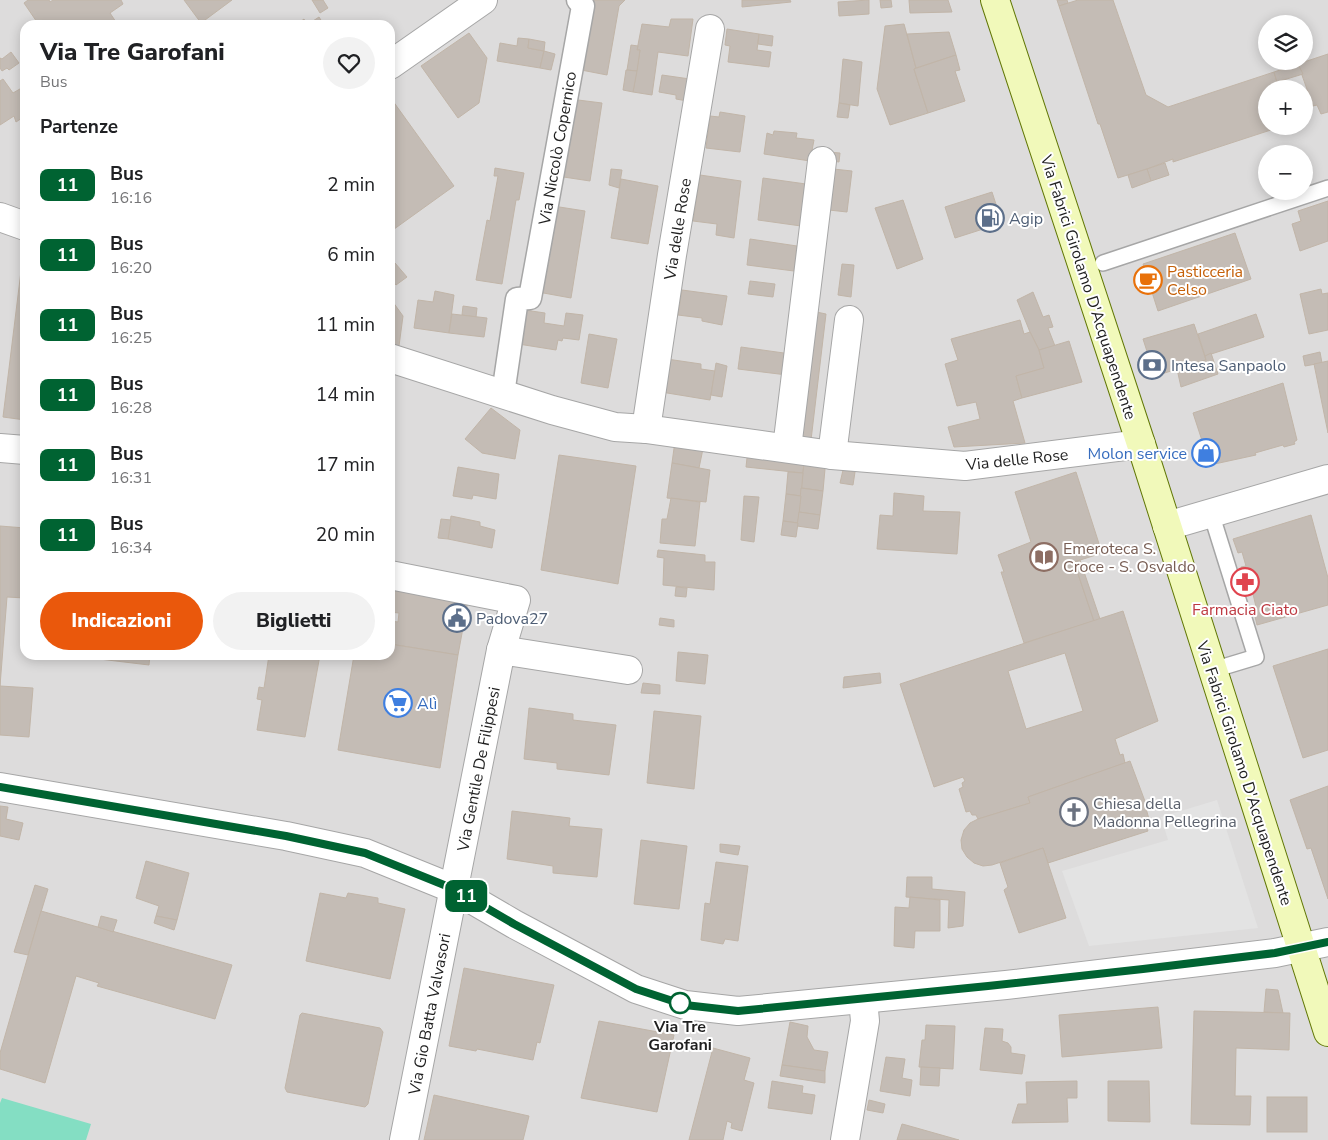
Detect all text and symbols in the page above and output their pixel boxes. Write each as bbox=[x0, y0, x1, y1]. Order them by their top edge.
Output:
map controls bbox=[1258, 15, 1313, 200]
button: layers bbox=[1258, 15, 1313, 70]
text: Via Tre Garofani bbox=[40, 36, 225, 68]
button: heart bbox=[323, 37, 375, 89]
street label: Via Niccolò Copernico bbox=[533, 70, 582, 228]
text: Bus bbox=[40, 71, 68, 93]
button: + bbox=[1258, 80, 1313, 135]
text: Partenze bbox=[40, 114, 118, 140]
button: − bbox=[1258, 145, 1313, 200]
street label: Via Fabrici Girolamo D'Acquapendente bbox=[1034, 151, 1141, 422]
text: Bus bbox=[110, 161, 143, 187]
text: 2 min bbox=[327, 172, 375, 198]
text: 11 bbox=[57, 173, 78, 197]
street label: Via delle Rose bbox=[659, 177, 697, 283]
text: 16:16 bbox=[110, 187, 152, 209]
fuel station icon: Agip bbox=[975, 203, 1005, 233]
place label: Agip bbox=[1009, 208, 1043, 230]
text: Bus bbox=[110, 231, 143, 257]
text: 6 min bbox=[327, 242, 375, 268]
text: 11 bbox=[57, 243, 78, 267]
text: 16:20 bbox=[110, 257, 152, 279]
place label: Pasticceria Celso bbox=[1167, 261, 1243, 301]
cafe icon: Pasticceria Celso bbox=[1133, 265, 1163, 295]
text: Bus bbox=[110, 301, 143, 327]
text: 11 min bbox=[316, 312, 375, 338]
text: 11 bbox=[57, 313, 78, 337]
text: 16:25 bbox=[110, 327, 152, 349]
bank icon: Intesa Sanpaolo bbox=[1137, 350, 1167, 380]
place label: Intesa Sanpaolo bbox=[1171, 355, 1286, 377]
text: Bus bbox=[110, 371, 143, 397]
text: 14 min bbox=[316, 382, 375, 408]
text: 11 bbox=[57, 383, 78, 407]
text: 16:28 bbox=[110, 397, 152, 419]
shop icon: Molon service bbox=[1191, 438, 1221, 468]
text: Bus bbox=[110, 441, 143, 467]
place label: Molon service bbox=[1088, 443, 1187, 465]
street label: Via delle Rose bbox=[964, 444, 1069, 476]
text: 17 min bbox=[316, 452, 375, 478]
text: 11 bbox=[57, 453, 78, 477]
text: 16:31 bbox=[110, 467, 152, 489]
text: Bus bbox=[110, 511, 143, 537]
text: 20 min bbox=[316, 522, 375, 548]
text: 11 bbox=[57, 523, 78, 547]
text: 16:34 bbox=[110, 537, 152, 559]
place label: Emeroteca S. Croce - S. Osvaldo bbox=[1063, 538, 1196, 578]
library icon: Emeroteca S. Croce - S. Osvaldo bbox=[1029, 542, 1059, 572]
pharmacy icon: Farmacia Ciato bbox=[1230, 567, 1260, 597]
button: Indicazioni bbox=[40, 592, 203, 650]
button: Biglietti bbox=[213, 592, 375, 650]
place label: Farmacia Ciato bbox=[1192, 599, 1298, 621]
public building icon: Padova27 bbox=[442, 603, 472, 633]
place label: Padova27 bbox=[476, 608, 548, 630]
street label: Via Fabrici Girolamo D'Acquapendente bbox=[1190, 637, 1297, 908]
street label: Via Gentile De Filippesi bbox=[452, 685, 506, 854]
supermarket icon: Alì bbox=[383, 688, 413, 718]
place label: Alì bbox=[417, 693, 437, 715]
place label: Chiesa della Madonna Pellegrina bbox=[1093, 793, 1237, 833]
church icon: Chiesa della Madonna Pellegrina bbox=[1059, 797, 1089, 827]
line badge: 11 bbox=[444, 880, 488, 912]
text: 11 bbox=[455, 884, 477, 908]
street label: Via Gio Batta Valvasori bbox=[403, 931, 456, 1098]
marker: Via Tre Garofani bbox=[669, 992, 691, 1014]
place label: Via Tre Garofani bbox=[648, 1016, 712, 1056]

